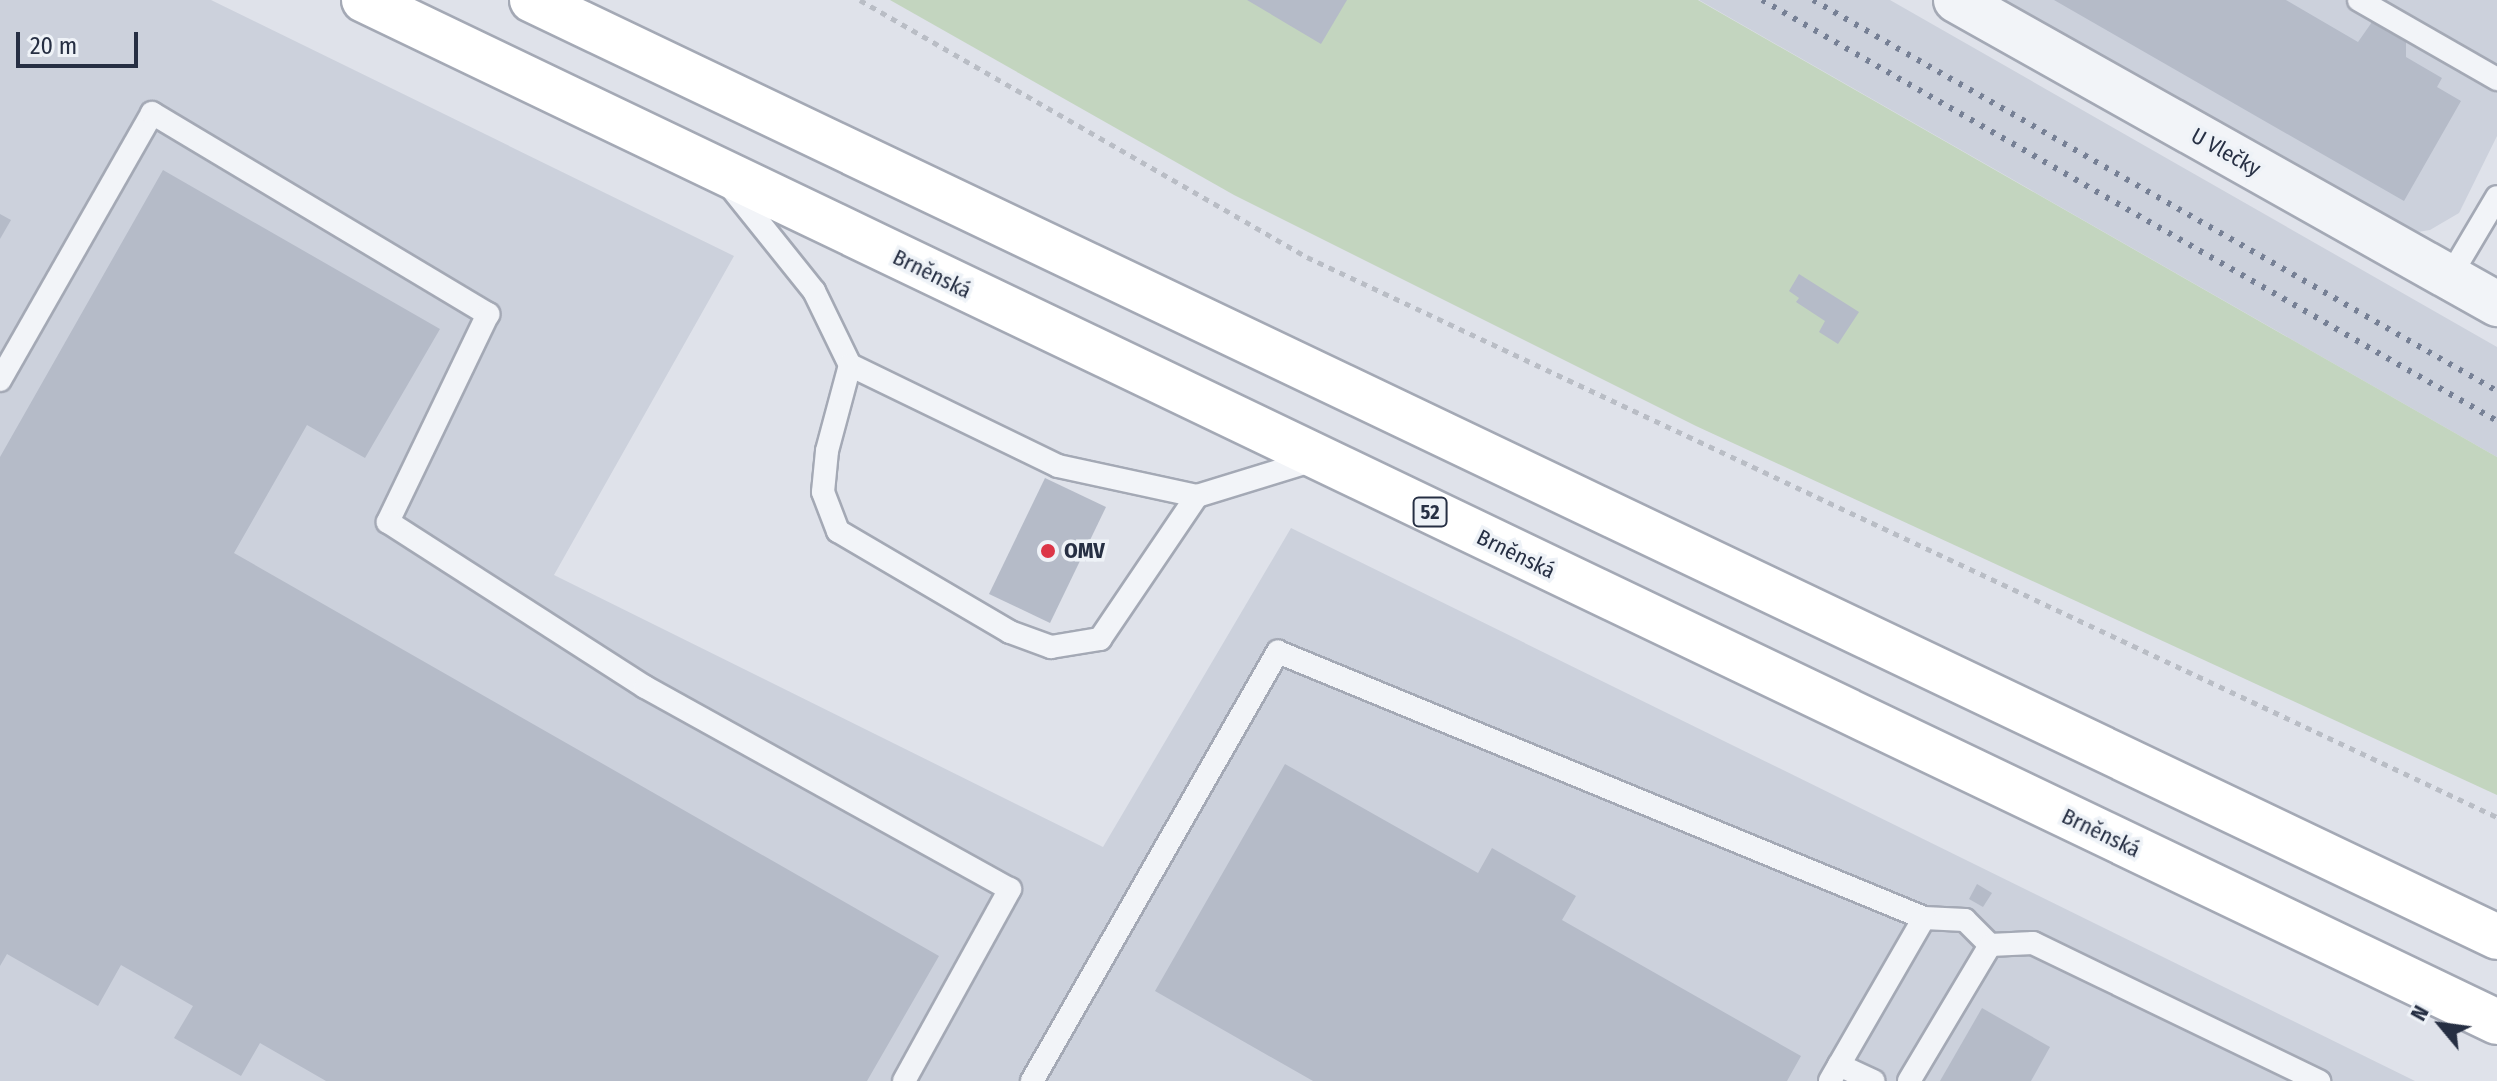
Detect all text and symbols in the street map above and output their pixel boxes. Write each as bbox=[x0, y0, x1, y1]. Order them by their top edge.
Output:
scale bar bbox=[20, 16, 142, 66]
text: 20 m bbox=[30, 32, 77, 60]
street label: U Vlečky bbox=[2187, 122, 2265, 182]
street label: Brněnská bbox=[889, 244, 975, 304]
road number: 52 bbox=[1412, 496, 1448, 528]
street label: Brněnská bbox=[1473, 524, 1559, 584]
place label: OMV bbox=[1064, 538, 1105, 564]
marker: OMV bbox=[1039, 542, 1057, 560]
street label: Brněnská bbox=[2058, 803, 2144, 863]
north arrow bbox=[2401, 985, 2481, 1065]
text: N bbox=[2405, 1001, 2435, 1025]

